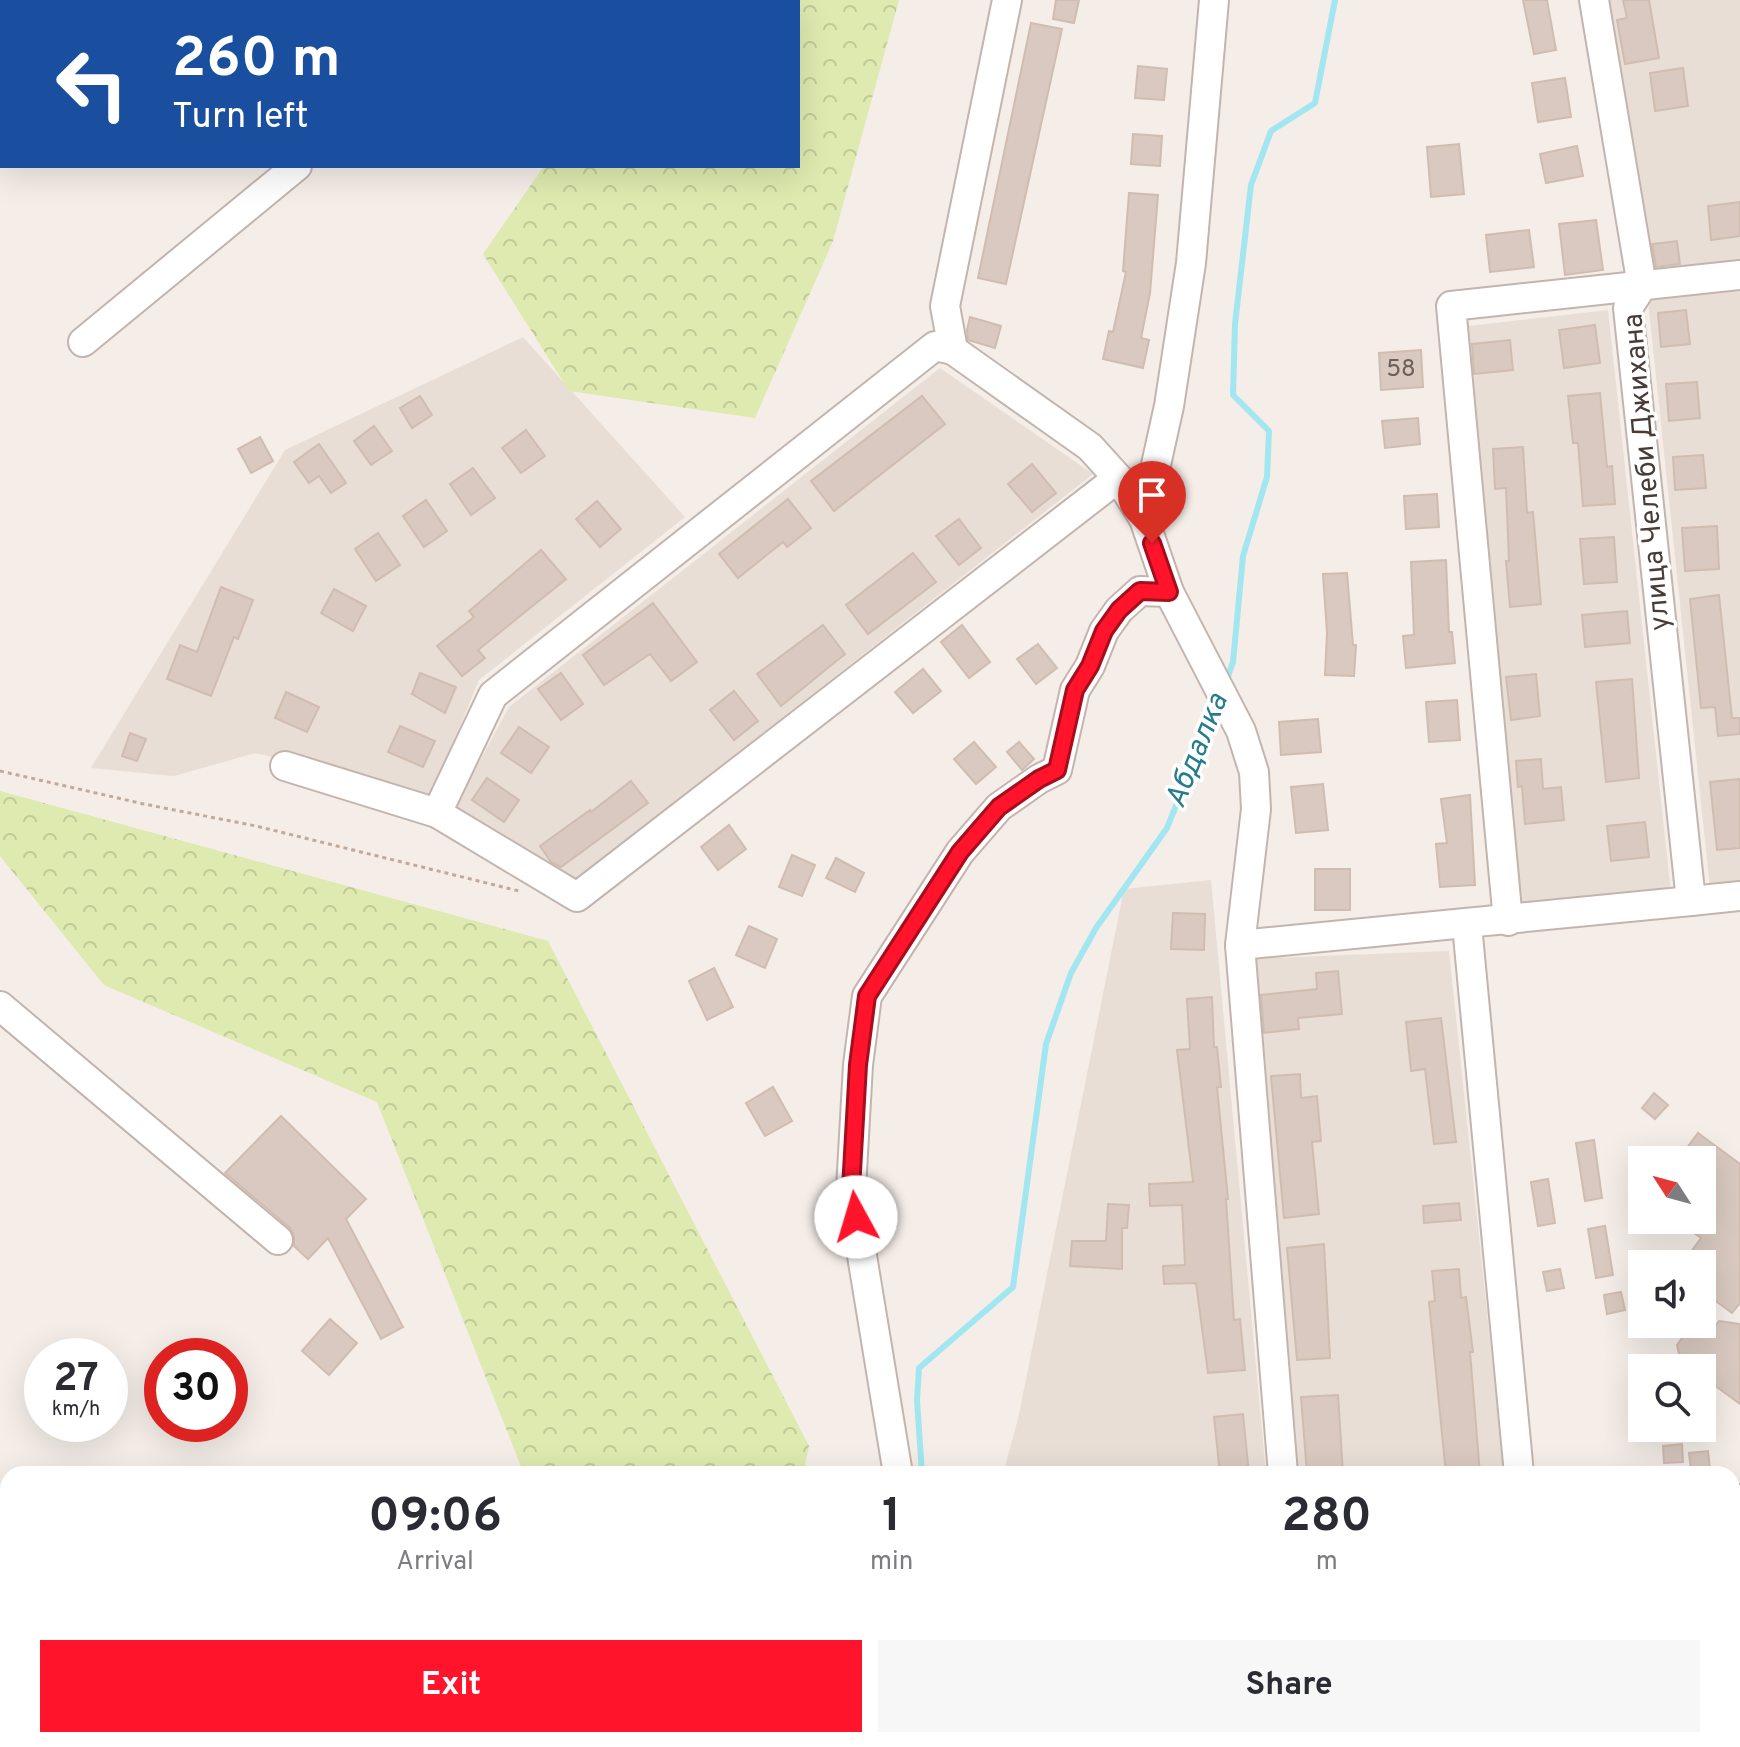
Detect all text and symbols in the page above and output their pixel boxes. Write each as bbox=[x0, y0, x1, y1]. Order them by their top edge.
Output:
text: 260 m bbox=[172, 26, 341, 96]
icon: left bbox=[40, 32, 144, 136]
text: Turn left bbox=[172, 95, 309, 141]
street label: улица Челеби Джихана bbox=[1616, 312, 1680, 632]
house number: 58 bbox=[1386, 355, 1416, 385]
pin bbox=[1118, 461, 1186, 543]
icon: arrive bbox=[1130, 473, 1174, 517]
water label: Абдалка bbox=[1158, 688, 1238, 814]
north arrow bbox=[1628, 1146, 1716, 1234]
map controls bbox=[1628, 1146, 1716, 1442]
position arrow bbox=[814, 1175, 898, 1259]
button: sound bbox=[1628, 1250, 1716, 1338]
speed limit sign: 30 bbox=[144, 1338, 248, 1442]
button: search bbox=[1628, 1354, 1716, 1442]
text: 27 bbox=[53, 1355, 99, 1405]
text: km/h bbox=[52, 1397, 100, 1423]
text: 09:06 bbox=[368, 1488, 502, 1548]
text: 1 bbox=[882, 1488, 901, 1548]
text: 280 bbox=[1281, 1488, 1372, 1548]
text: Arrival bbox=[396, 1546, 474, 1579]
text: min bbox=[870, 1546, 913, 1579]
text: m bbox=[1316, 1546, 1338, 1579]
button: Exit bbox=[40, 1640, 862, 1732]
button: Share bbox=[878, 1640, 1700, 1732]

